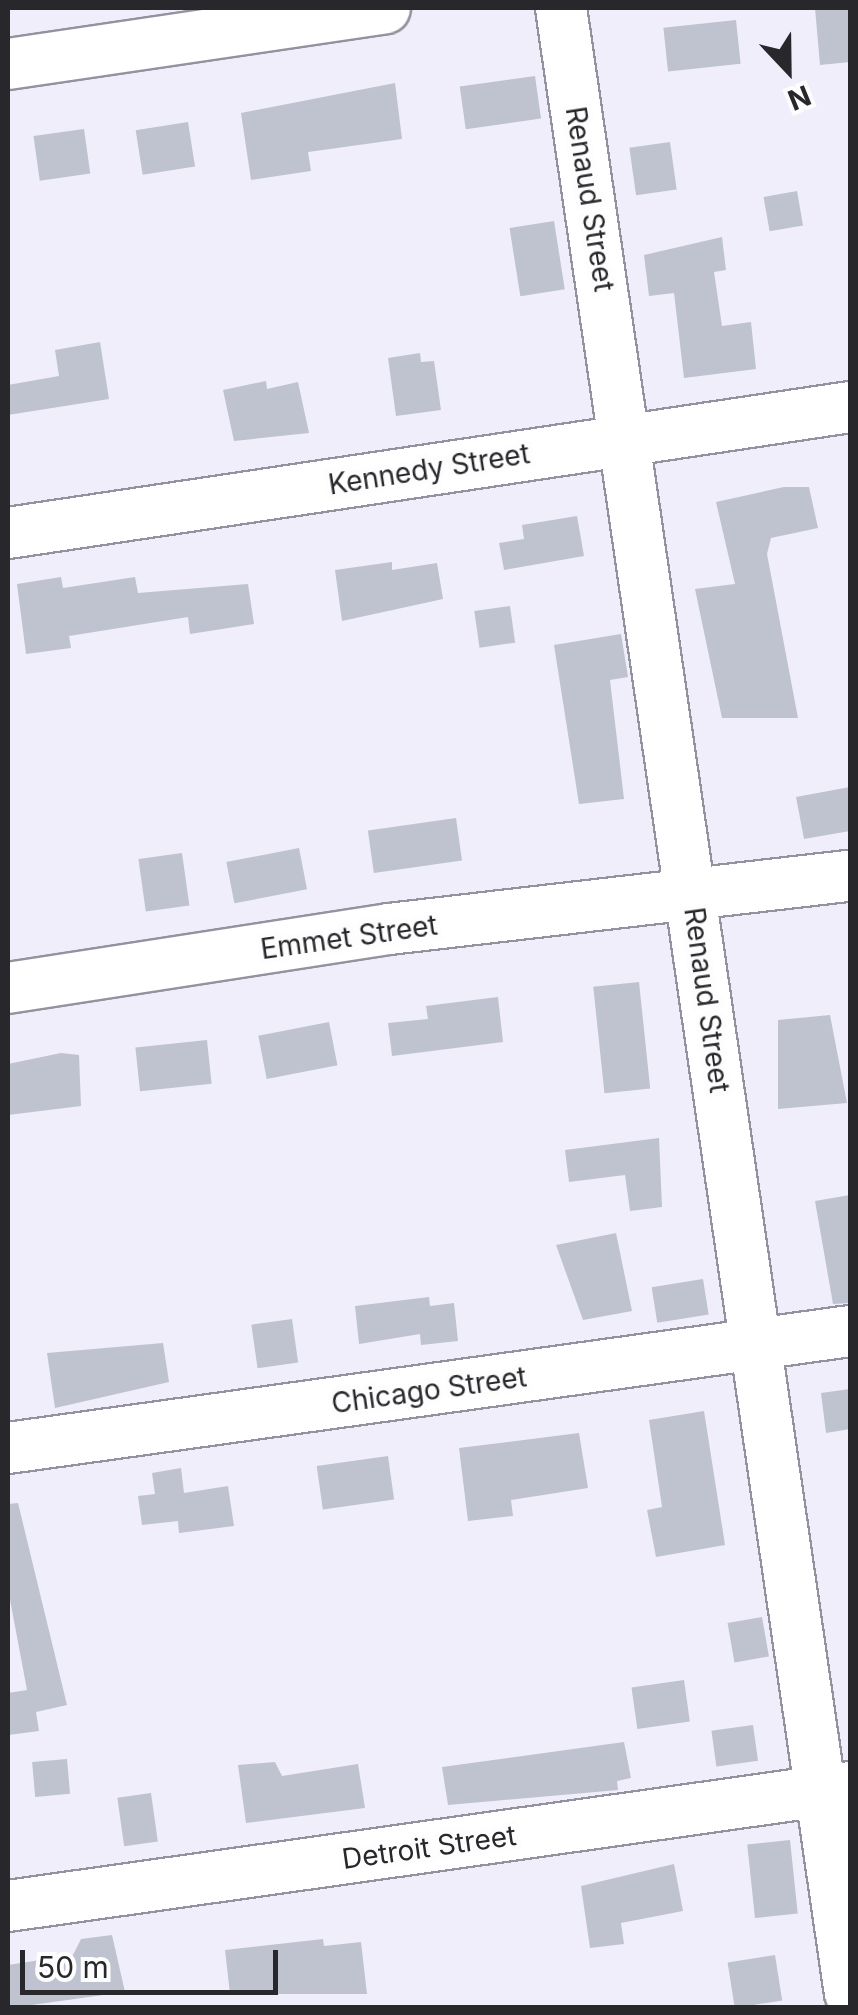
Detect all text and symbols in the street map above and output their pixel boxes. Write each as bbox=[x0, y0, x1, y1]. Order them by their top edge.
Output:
north arrow bbox=[738, 20, 838, 120]
text: N bbox=[783, 78, 816, 118]
street label: Renaud Street bbox=[559, 104, 621, 294]
street label: Kennedy Street bbox=[326, 437, 532, 501]
street label: Renaud Street bbox=[677, 905, 737, 1095]
street label: Emmet Street bbox=[258, 908, 440, 966]
street label: Chicago Street bbox=[329, 1360, 529, 1420]
street label: Detroit Street bbox=[340, 1818, 518, 1876]
scale bar bbox=[25, 1930, 282, 1992]
text: 50 m bbox=[37, 1949, 109, 1985]

